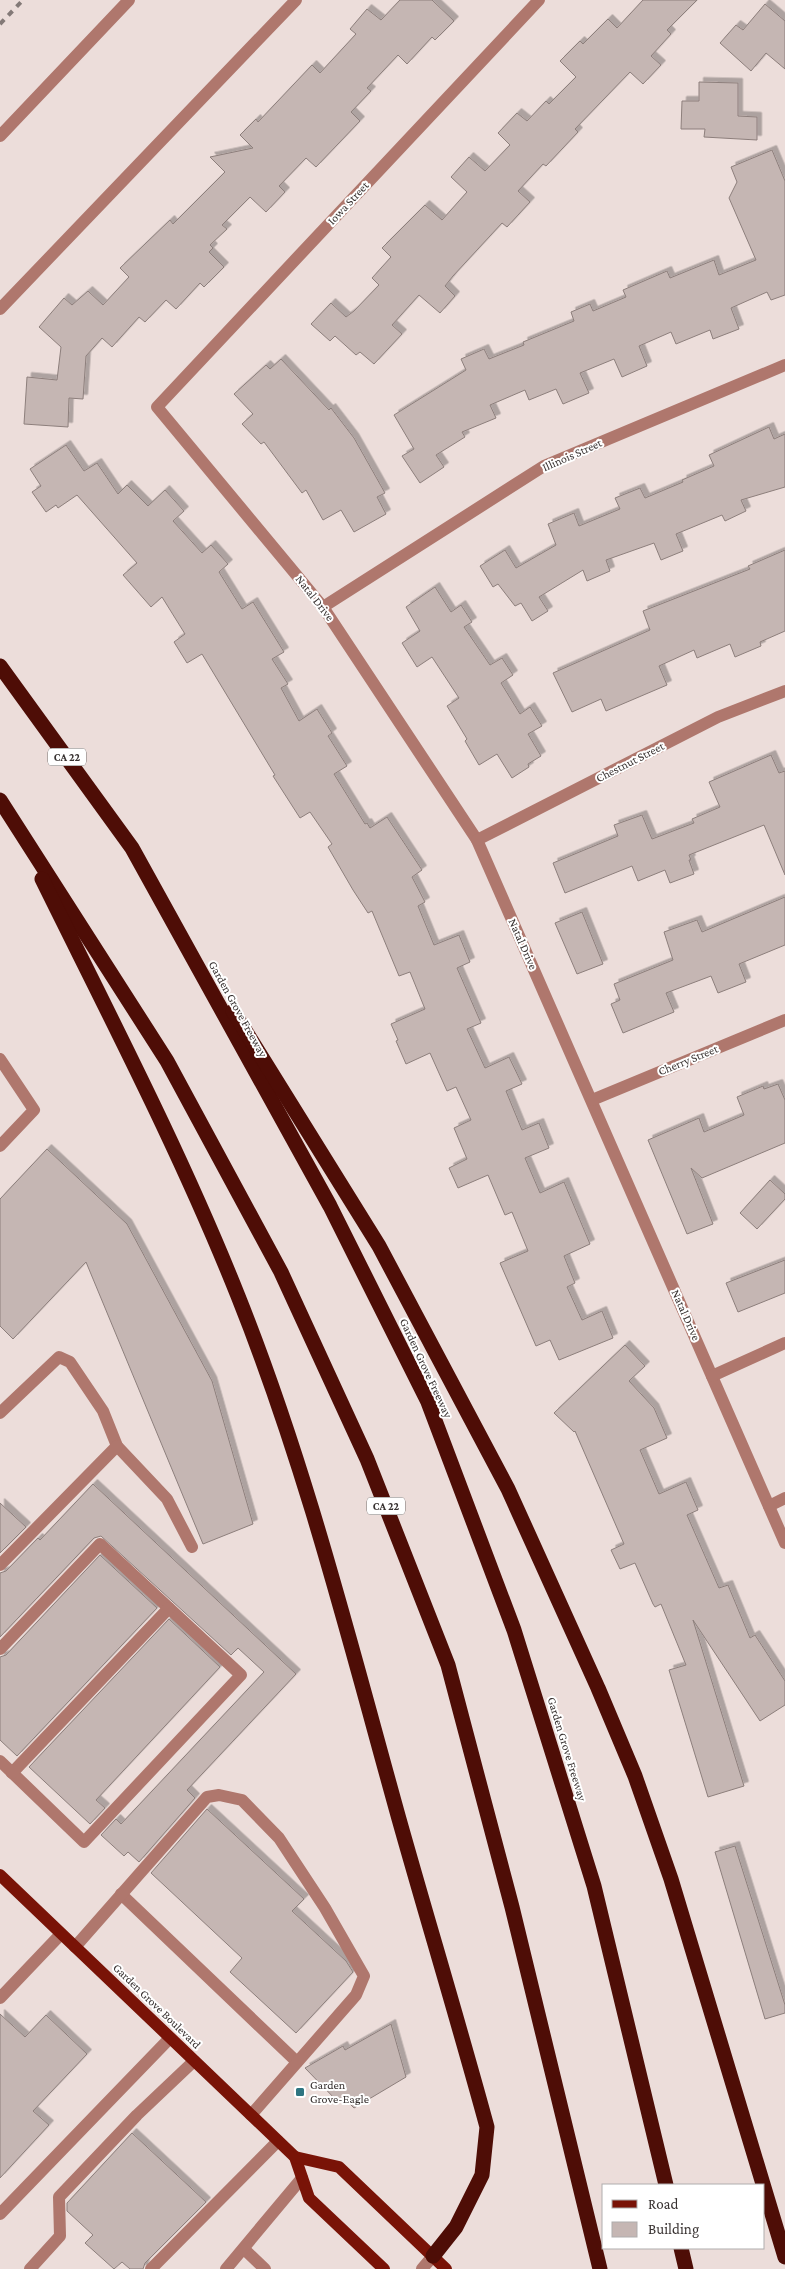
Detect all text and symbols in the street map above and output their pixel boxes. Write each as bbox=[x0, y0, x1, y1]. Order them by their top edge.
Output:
street label: Iowa Street bbox=[324, 178, 372, 228]
street label: Illinois Street bbox=[540, 435, 605, 474]
street label: Natal Drive bbox=[293, 572, 337, 624]
street label: Chestnut Street bbox=[594, 738, 667, 785]
road number: CA 22 bbox=[48, 749, 86, 766]
street label: Natal Drive bbox=[506, 916, 540, 972]
street label: Garden Grove Freeway bbox=[206, 958, 271, 1060]
street label: Cherry Street bbox=[656, 1041, 721, 1078]
street label: Natal Drive bbox=[669, 1287, 703, 1343]
street label: Garden Grove Freeway bbox=[397, 1316, 455, 1420]
road number: CA 22 bbox=[367, 1498, 405, 1514]
street label: Garden Grove Freeway bbox=[545, 1695, 590, 1803]
street label: Garden Grove Boulevard bbox=[110, 1960, 204, 2052]
place label: Garden Grove-Eagle bbox=[310, 2078, 369, 2106]
marker: Garden Grove-Eagle bbox=[294, 2086, 306, 2098]
legend bbox=[602, 2184, 765, 2249]
text: Road bbox=[648, 2196, 679, 2212]
text: Building bbox=[648, 2221, 699, 2238]

